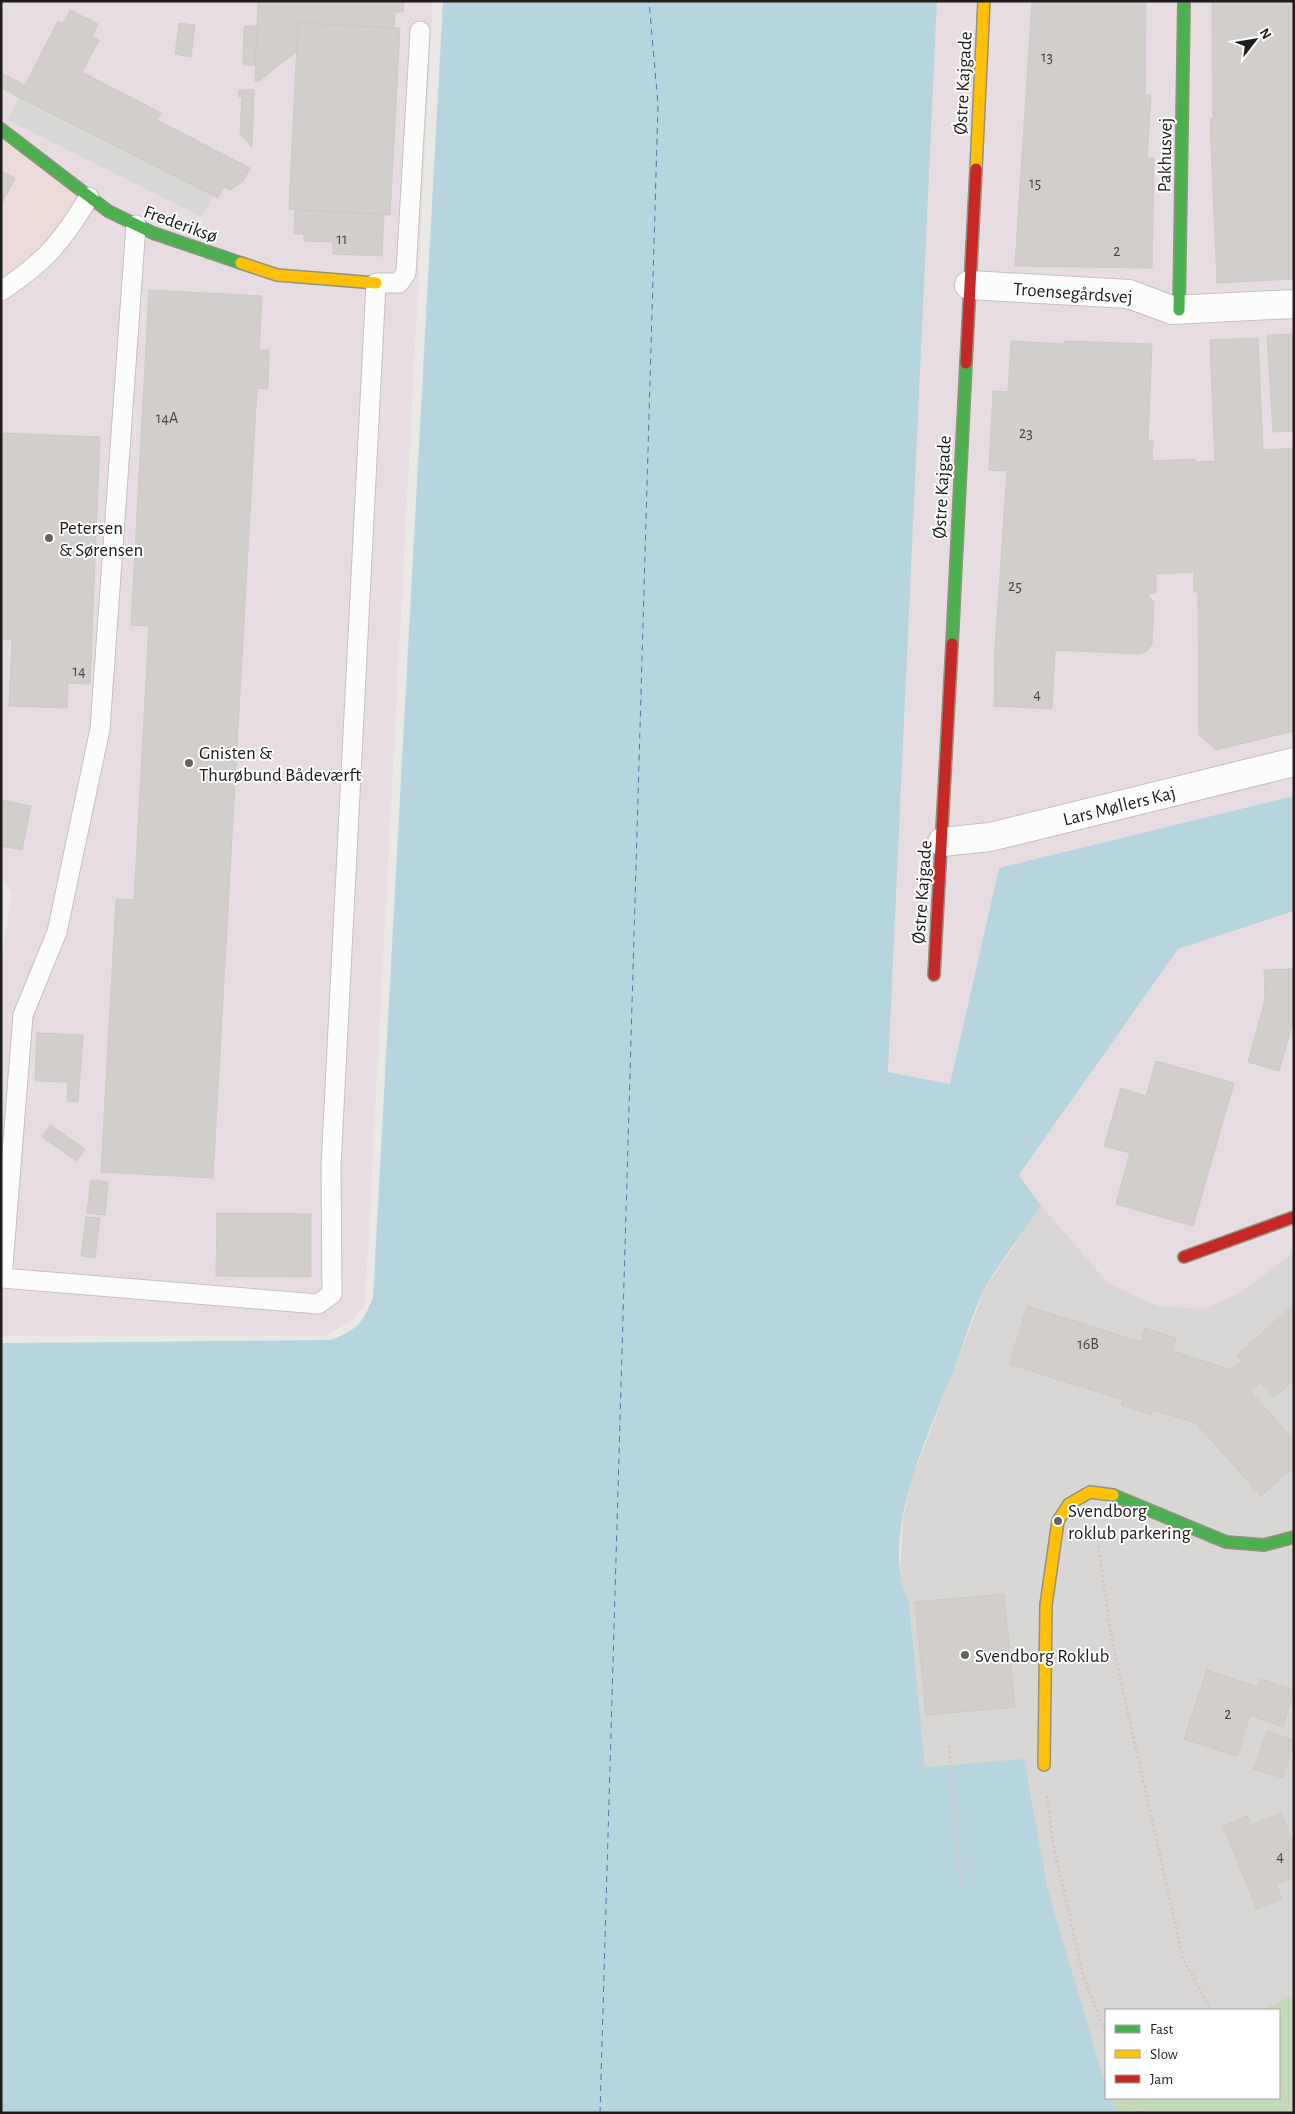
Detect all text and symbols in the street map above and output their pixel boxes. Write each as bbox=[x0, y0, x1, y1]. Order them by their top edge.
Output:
north arrow bbox=[1230, 15, 1280, 65]
text: N bbox=[1257, 26, 1274, 42]
street label: Østre Kajgade bbox=[951, 31, 976, 135]
house number: 13 bbox=[1041, 49, 1053, 65]
street label: Pakhusvej bbox=[1155, 117, 1176, 193]
house number: 15 bbox=[1029, 175, 1041, 191]
street label: Frederiksø bbox=[141, 202, 220, 246]
house number: 11 bbox=[336, 231, 348, 247]
house number: 2 bbox=[1113, 243, 1121, 259]
street label: Troensegårdsvej bbox=[1012, 280, 1133, 307]
house number: 14A bbox=[156, 410, 178, 426]
house number: 23 bbox=[1019, 425, 1033, 441]
street label: Østre Kajgade bbox=[930, 435, 955, 539]
place label: Petersen & Sørensen bbox=[59, 519, 143, 560]
marker: Petersen & Sørensen bbox=[43, 532, 55, 544]
house number: 25 bbox=[1008, 578, 1022, 594]
house number: 14 bbox=[72, 663, 86, 679]
house number: 4 bbox=[1033, 686, 1041, 702]
place label: Gnisten & Thurøbund Bådeværft bbox=[199, 744, 361, 785]
marker: Gnisten & Thurøbund Bådeværft bbox=[183, 757, 195, 769]
street label: Lars Møllers Kaj bbox=[1061, 783, 1178, 830]
street label: Østre Kajgade bbox=[909, 840, 936, 944]
house number: 16B bbox=[1077, 1336, 1099, 1352]
place label: Svendborg roklub parkering bbox=[1068, 1502, 1191, 1543]
marker: Svendborg roklub parkering bbox=[1052, 1515, 1064, 1527]
place label: Svendborg Roklub bbox=[975, 1647, 1109, 1666]
marker: Svendborg Roklub bbox=[959, 1649, 971, 1661]
house number: 2 bbox=[1224, 1706, 1232, 1722]
house number: 4 bbox=[1276, 1848, 1284, 1864]
legend bbox=[1105, 2009, 1280, 2099]
text: Fast bbox=[1150, 2022, 1174, 2037]
text: Slow bbox=[1150, 2047, 1178, 2062]
text: Jam bbox=[1150, 2072, 1173, 2087]

